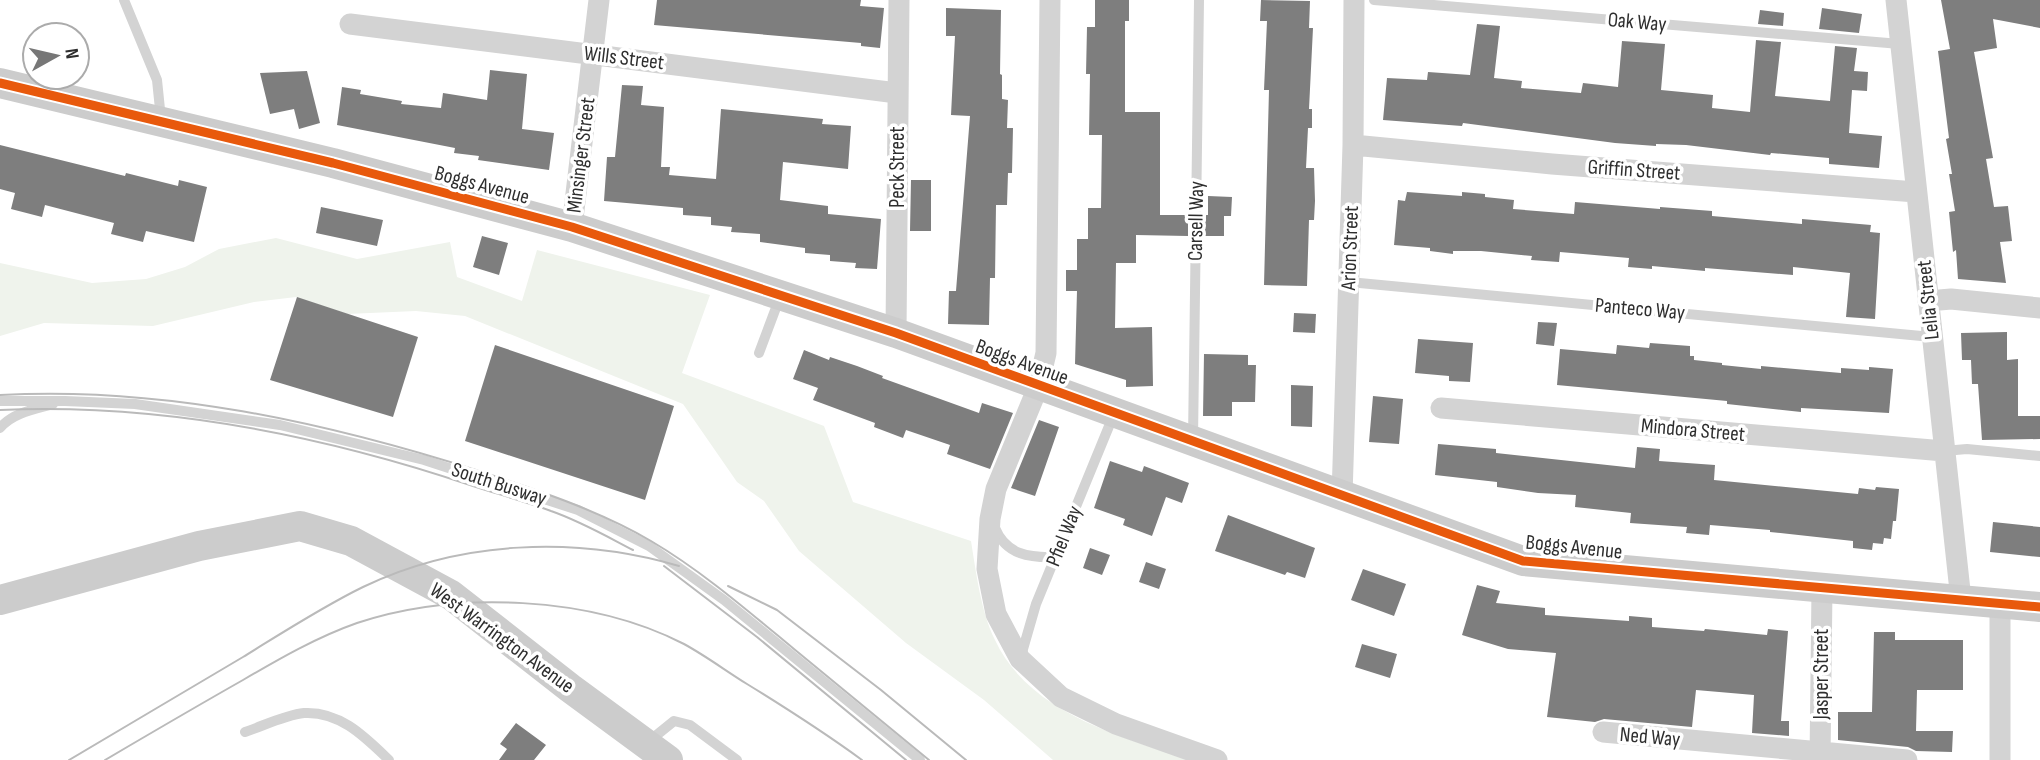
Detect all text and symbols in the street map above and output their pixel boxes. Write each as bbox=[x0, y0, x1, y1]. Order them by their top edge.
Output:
street label: Oak Way bbox=[1607, 7, 1667, 37]
north arrow bbox=[21, 21, 91, 91]
street label: Wills Street bbox=[582, 41, 666, 75]
text: N bbox=[59, 47, 83, 60]
street label: Minsinger Street bbox=[562, 96, 600, 214]
street label: Peck Street bbox=[885, 126, 910, 208]
street label: Griffin Street bbox=[1587, 154, 1681, 186]
street label: Boggs Avenue bbox=[432, 160, 532, 210]
street label: Carsell Way bbox=[1183, 181, 1209, 261]
street label: Arion Street bbox=[1336, 205, 1364, 292]
street label: Lelia Street bbox=[1911, 259, 1945, 341]
street label: Panteco Way bbox=[1594, 293, 1686, 325]
street label: Boggs Avenue bbox=[972, 334, 1072, 390]
street label: Mindora Street bbox=[1640, 413, 1746, 447]
street label: South Busway bbox=[448, 457, 550, 511]
street label: Pfiel Way bbox=[1041, 502, 1087, 570]
street label: Boggs Avenue bbox=[1524, 529, 1624, 565]
street label: West Warrington Avenue bbox=[425, 577, 579, 699]
street label: Jasper Street bbox=[1809, 629, 1834, 720]
street label: Ned Way bbox=[1619, 722, 1681, 752]

